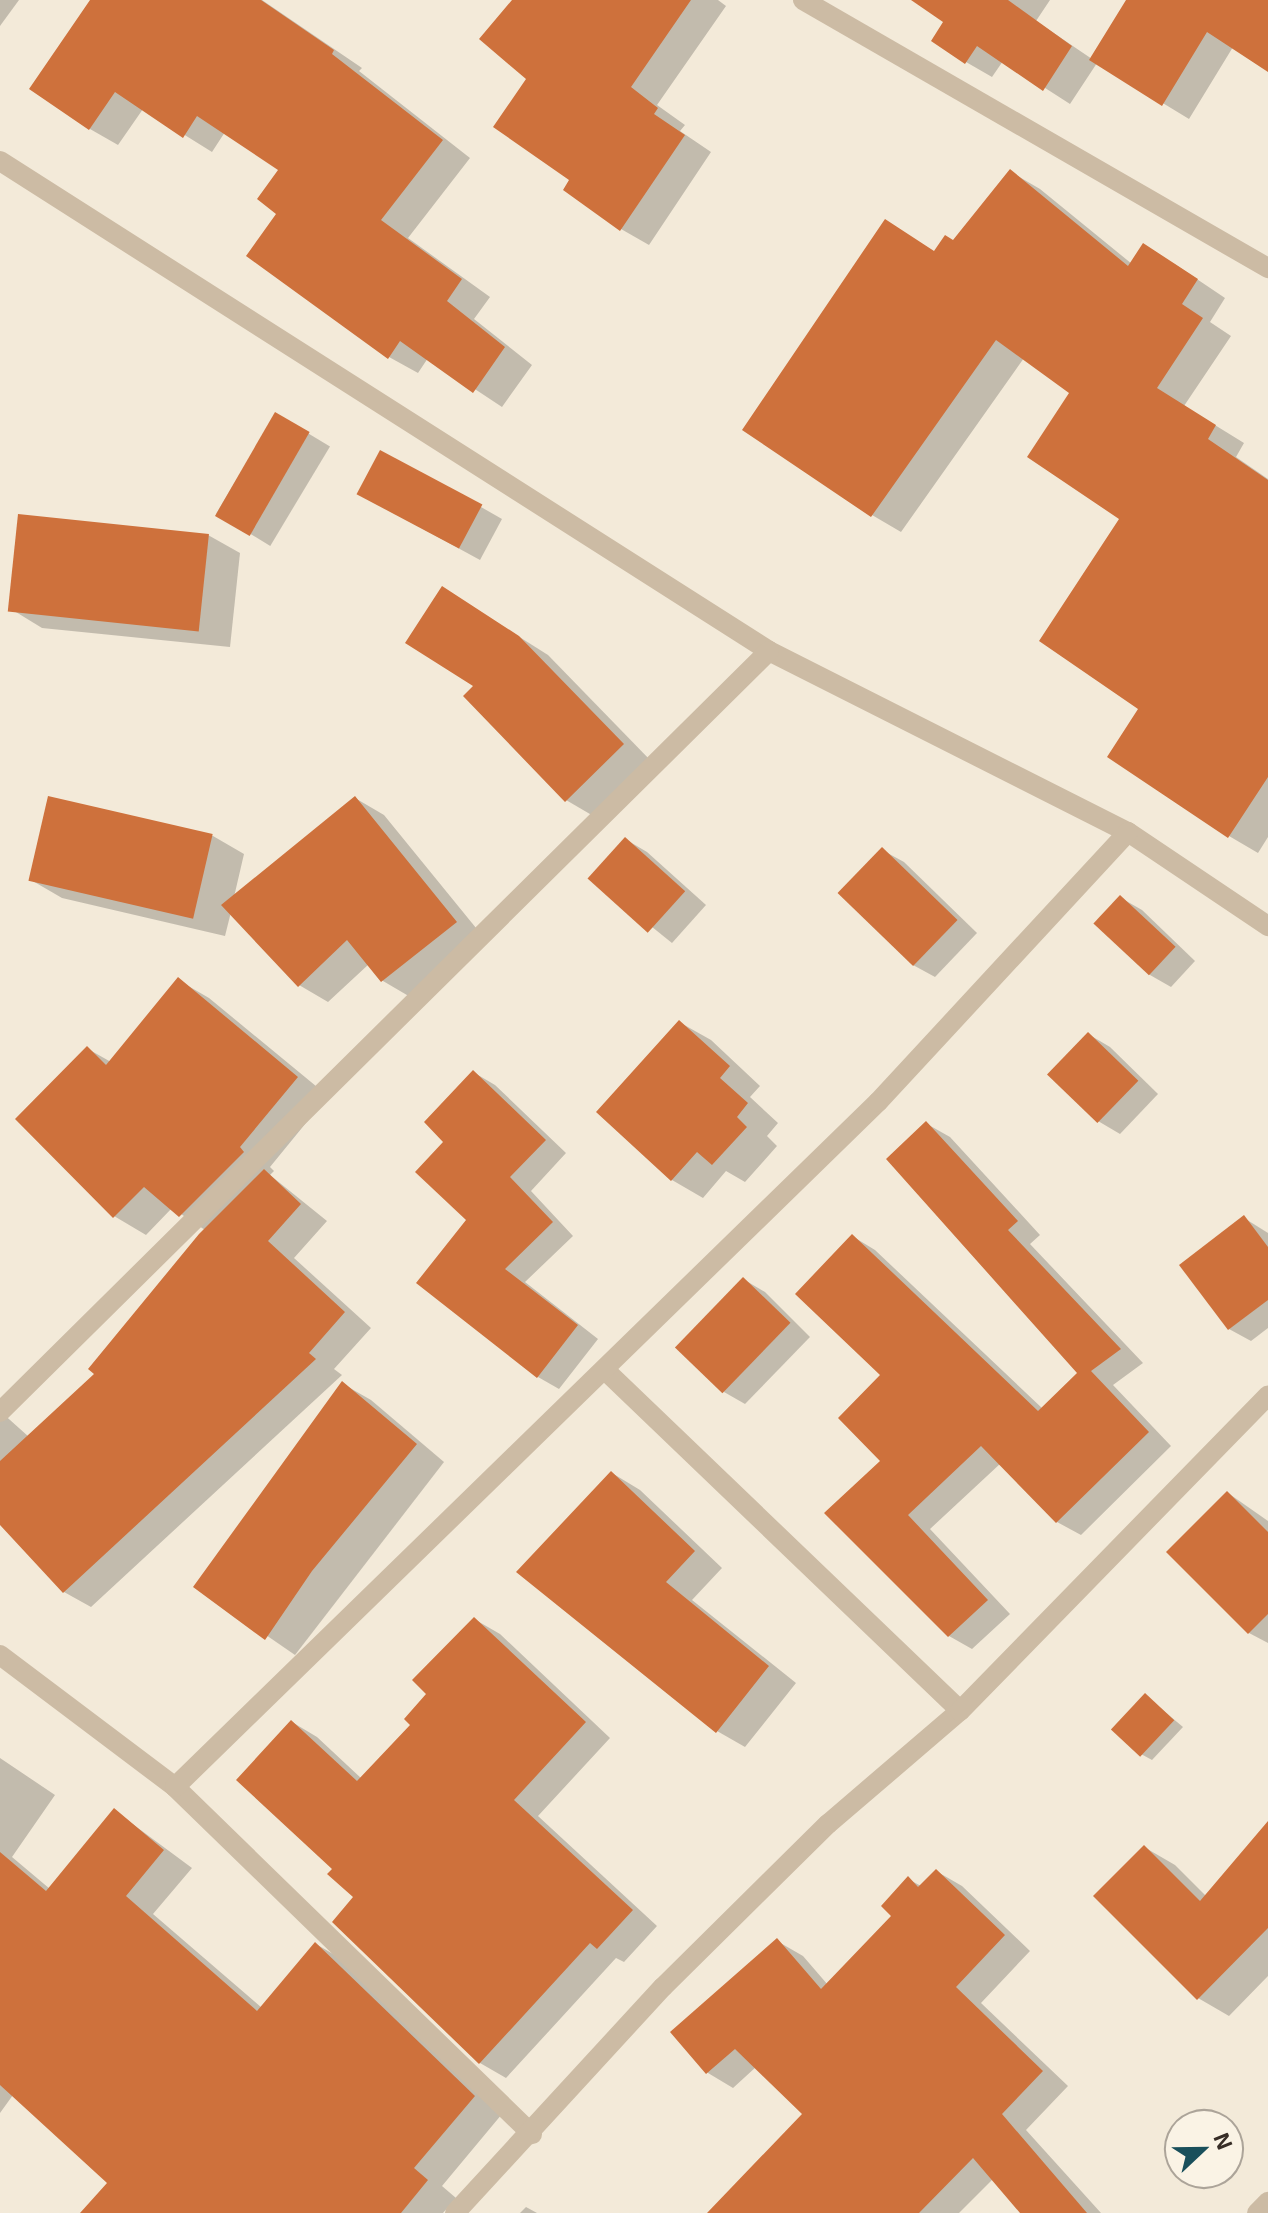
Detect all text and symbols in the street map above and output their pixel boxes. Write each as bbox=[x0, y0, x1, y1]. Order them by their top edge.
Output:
north arrow bbox=[1164, 2109, 1244, 2189]
text: N bbox=[1209, 2129, 1239, 2153]

